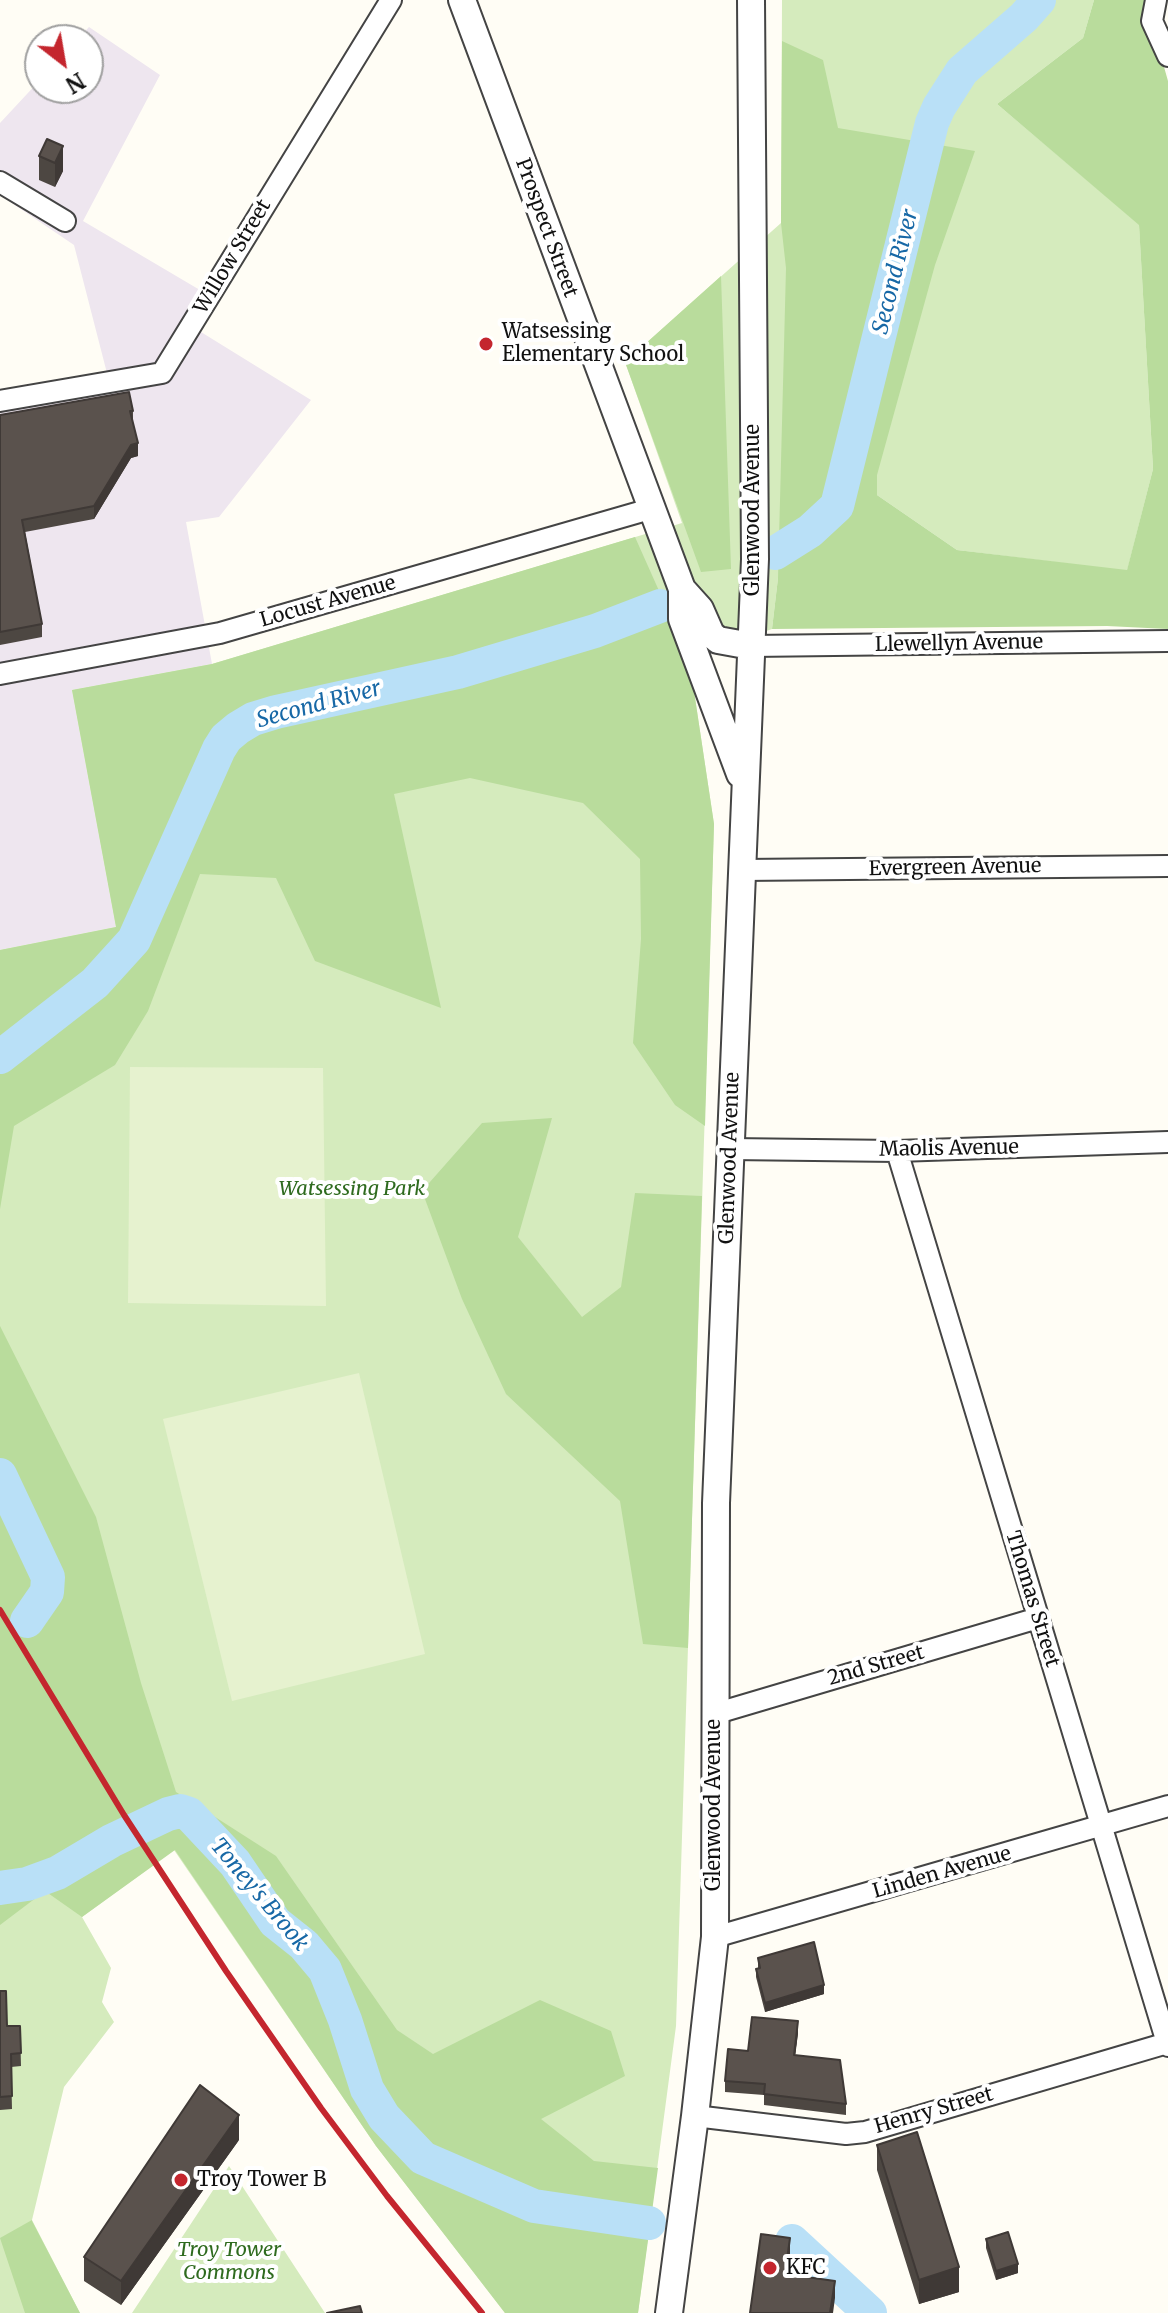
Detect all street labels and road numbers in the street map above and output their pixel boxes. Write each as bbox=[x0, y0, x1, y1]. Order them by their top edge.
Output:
street label: Prospect Street bbox=[510, 155, 582, 301]
street label: Willow Street bbox=[189, 195, 277, 319]
street label: Glenwood Avenue bbox=[741, 424, 765, 596]
street label: Locust Avenue bbox=[257, 571, 399, 633]
street label: Llewellyn Avenue bbox=[875, 631, 1043, 657]
street label: Evergreen Avenue bbox=[869, 854, 1041, 882]
street label: Glenwood Avenue bbox=[715, 1072, 745, 1244]
street label: Maolis Avenue bbox=[879, 1136, 1019, 1162]
street label: Thomas Street bbox=[1000, 1528, 1064, 1670]
street label: 2nd Street bbox=[825, 1641, 927, 1691]
street label: Glenwood Avenue bbox=[702, 1719, 726, 1891]
street label: Linden Avenue bbox=[870, 1842, 1014, 1904]
street label: Henry Street bbox=[872, 2083, 996, 2139]

